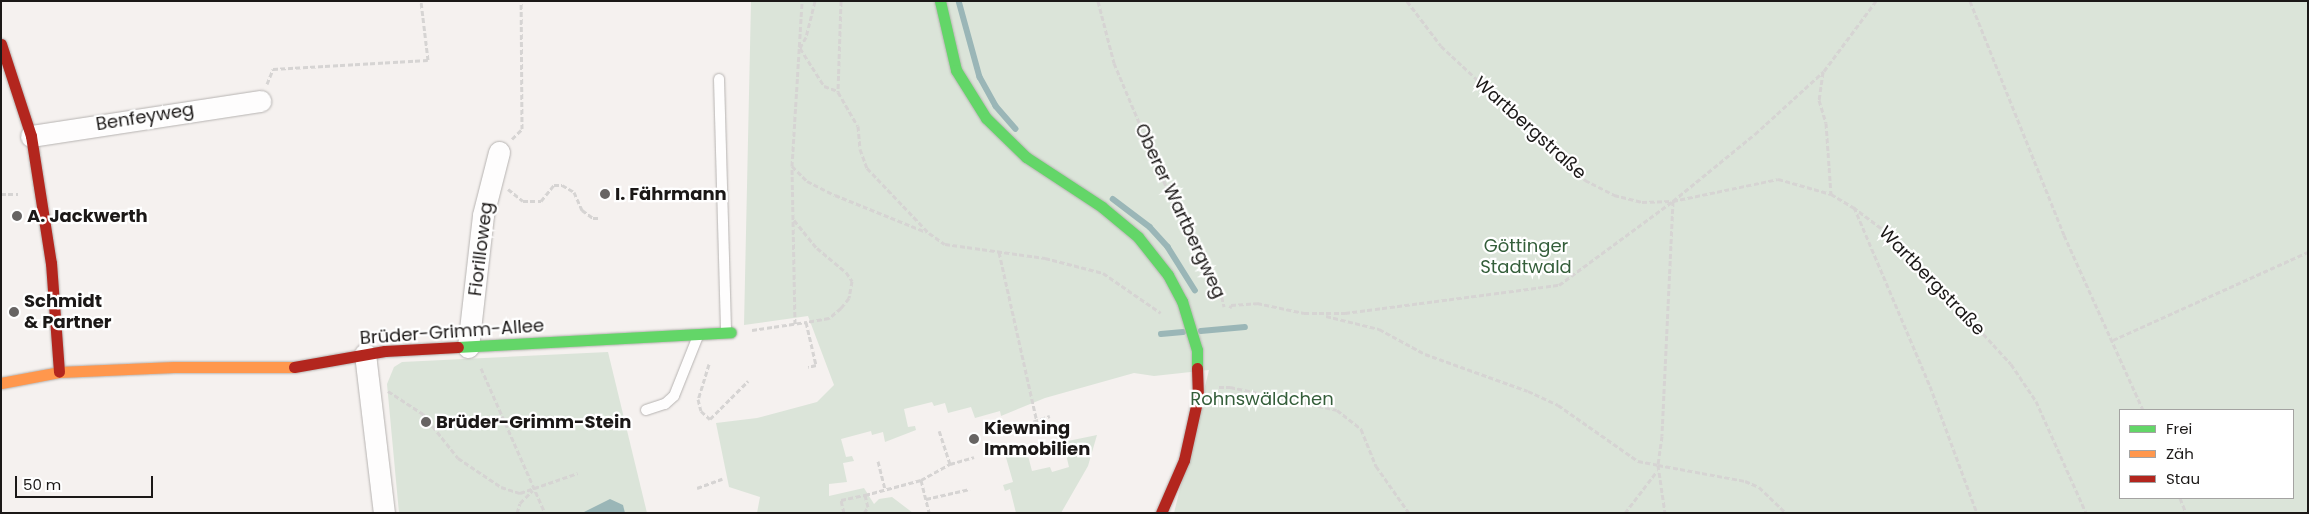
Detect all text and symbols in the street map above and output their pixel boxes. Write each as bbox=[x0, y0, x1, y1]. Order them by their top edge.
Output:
street label: Wartbergstraße bbox=[1469, 72, 1591, 184]
street label: Benfeyweg bbox=[94, 99, 196, 135]
street label: Oberer Wartbergweg bbox=[1130, 120, 1230, 302]
place label: I. Fährmann bbox=[615, 183, 727, 205]
marker: I. Fährmann bbox=[599, 188, 611, 200]
street label: Fiorilloweg bbox=[465, 201, 497, 297]
place label: A. Jackwerth bbox=[27, 205, 148, 227]
marker: A. Jackwerth bbox=[11, 210, 23, 222]
street label: Wartbergstraße bbox=[1874, 222, 1990, 340]
park label: Göttinger Stadtwald bbox=[1480, 236, 1572, 278]
place label: Schmidt & Partner bbox=[24, 291, 112, 334]
marker: Schmidt & Partner bbox=[8, 306, 20, 318]
street label: Brüder-Grimm-Allee bbox=[359, 315, 545, 349]
park label: Rohnswäldchen bbox=[1190, 388, 1334, 410]
legend bbox=[2119, 409, 2294, 499]
place label: Brüder-Grimm-Stein bbox=[436, 411, 631, 433]
marker: Brüder-Grimm-Stein bbox=[420, 416, 432, 428]
place label: Kiewning Immobilien bbox=[984, 418, 1090, 460]
text: Frei bbox=[2166, 418, 2192, 439]
marker: Kiewning Immobilien bbox=[968, 433, 980, 445]
text: Zäh bbox=[2166, 443, 2194, 464]
scale bar bbox=[18, 466, 155, 498]
text: Stau bbox=[2166, 468, 2200, 489]
text: 50 m bbox=[23, 474, 61, 495]

